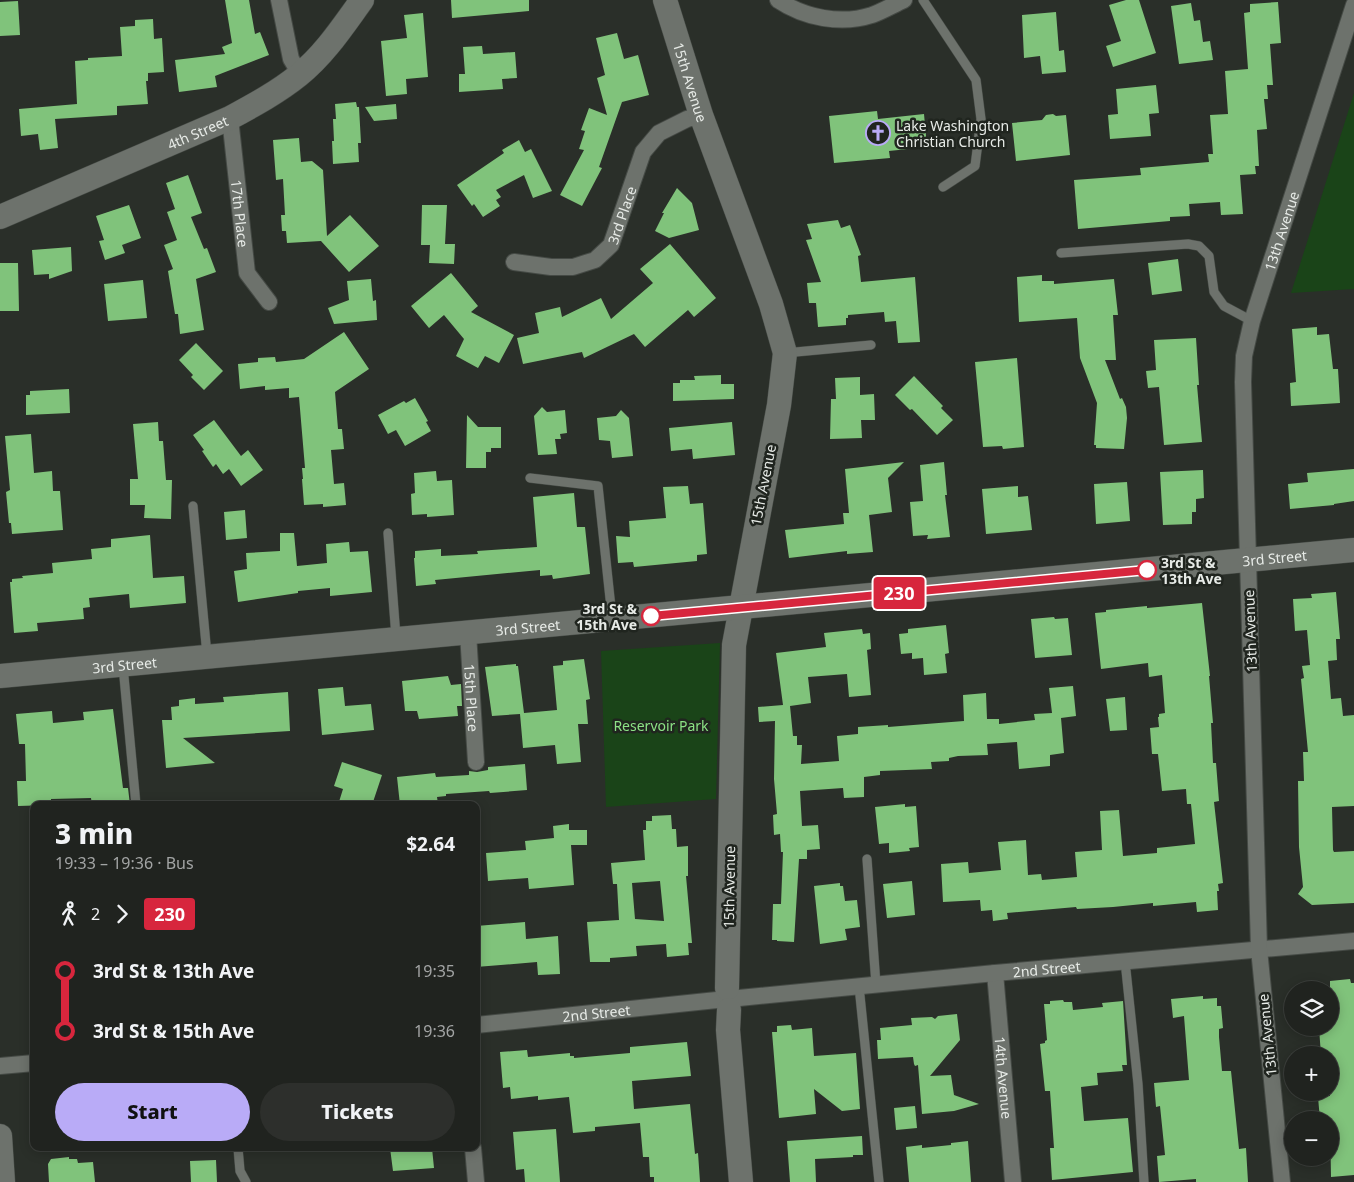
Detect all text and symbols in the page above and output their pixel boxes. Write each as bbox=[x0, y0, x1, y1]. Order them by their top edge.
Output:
street label: 15th Avenue bbox=[669, 40, 712, 125]
street label: 4th Street bbox=[164, 111, 231, 153]
place label: Lake Washington Christian Church bbox=[896, 116, 1009, 151]
church icon: Lake Washington Christian Church bbox=[865, 120, 891, 146]
street label: 17th Place bbox=[227, 179, 254, 248]
street label: 3rd Place bbox=[602, 183, 640, 247]
street label: 13th Avenue bbox=[1259, 189, 1303, 273]
street label: 15th Avenue bbox=[746, 443, 780, 527]
street label: 3rd Street bbox=[1241, 545, 1308, 570]
place label: 3rd St & 13th Ave bbox=[1161, 553, 1222, 588]
marker: 3rd St & 13th Ave bbox=[1137, 560, 1157, 580]
line badge: 230 bbox=[870, 577, 928, 609]
text: 230 bbox=[884, 581, 914, 605]
street label: 13th Avenue bbox=[1239, 589, 1261, 673]
place label: 3rd St & 15th Ave bbox=[576, 599, 637, 634]
marker: 3rd St & 15th Ave bbox=[641, 606, 661, 626]
street label: 3rd Street bbox=[495, 614, 561, 639]
street label: 3rd Street bbox=[91, 652, 158, 677]
street label: 15th Place bbox=[460, 663, 484, 732]
park label: Reservoir Park bbox=[613, 716, 709, 735]
text: 3 min bbox=[55, 814, 133, 852]
text: $2.64 bbox=[406, 831, 455, 857]
street label: 15th Avenue bbox=[719, 845, 739, 928]
text: 19:33 – 19:36 · Bus bbox=[55, 852, 194, 874]
icon: walk bbox=[55, 900, 83, 928]
icon: forward bbox=[108, 900, 136, 928]
text: 230 bbox=[154, 902, 185, 926]
text: 2 bbox=[91, 903, 100, 925]
street label: 2nd Street bbox=[1012, 956, 1081, 981]
text: 3rd St & 13th Ave bbox=[93, 958, 254, 984]
text: 19:35 bbox=[414, 960, 455, 982]
map controls bbox=[1284, 981, 1339, 1166]
button: layers bbox=[1284, 981, 1339, 1036]
street label: 13th Avenue bbox=[1253, 993, 1281, 1077]
street label: 2nd Street bbox=[562, 1000, 631, 1025]
text: 3rd St & 15th Ave bbox=[93, 1018, 254, 1044]
text: 19:36 bbox=[414, 1020, 455, 1042]
street label: 14th Avenue bbox=[991, 1036, 1017, 1120]
button: + bbox=[1284, 1046, 1339, 1101]
button: Start bbox=[55, 1083, 250, 1141]
button: Tickets bbox=[260, 1083, 455, 1141]
button: − bbox=[1284, 1111, 1339, 1166]

